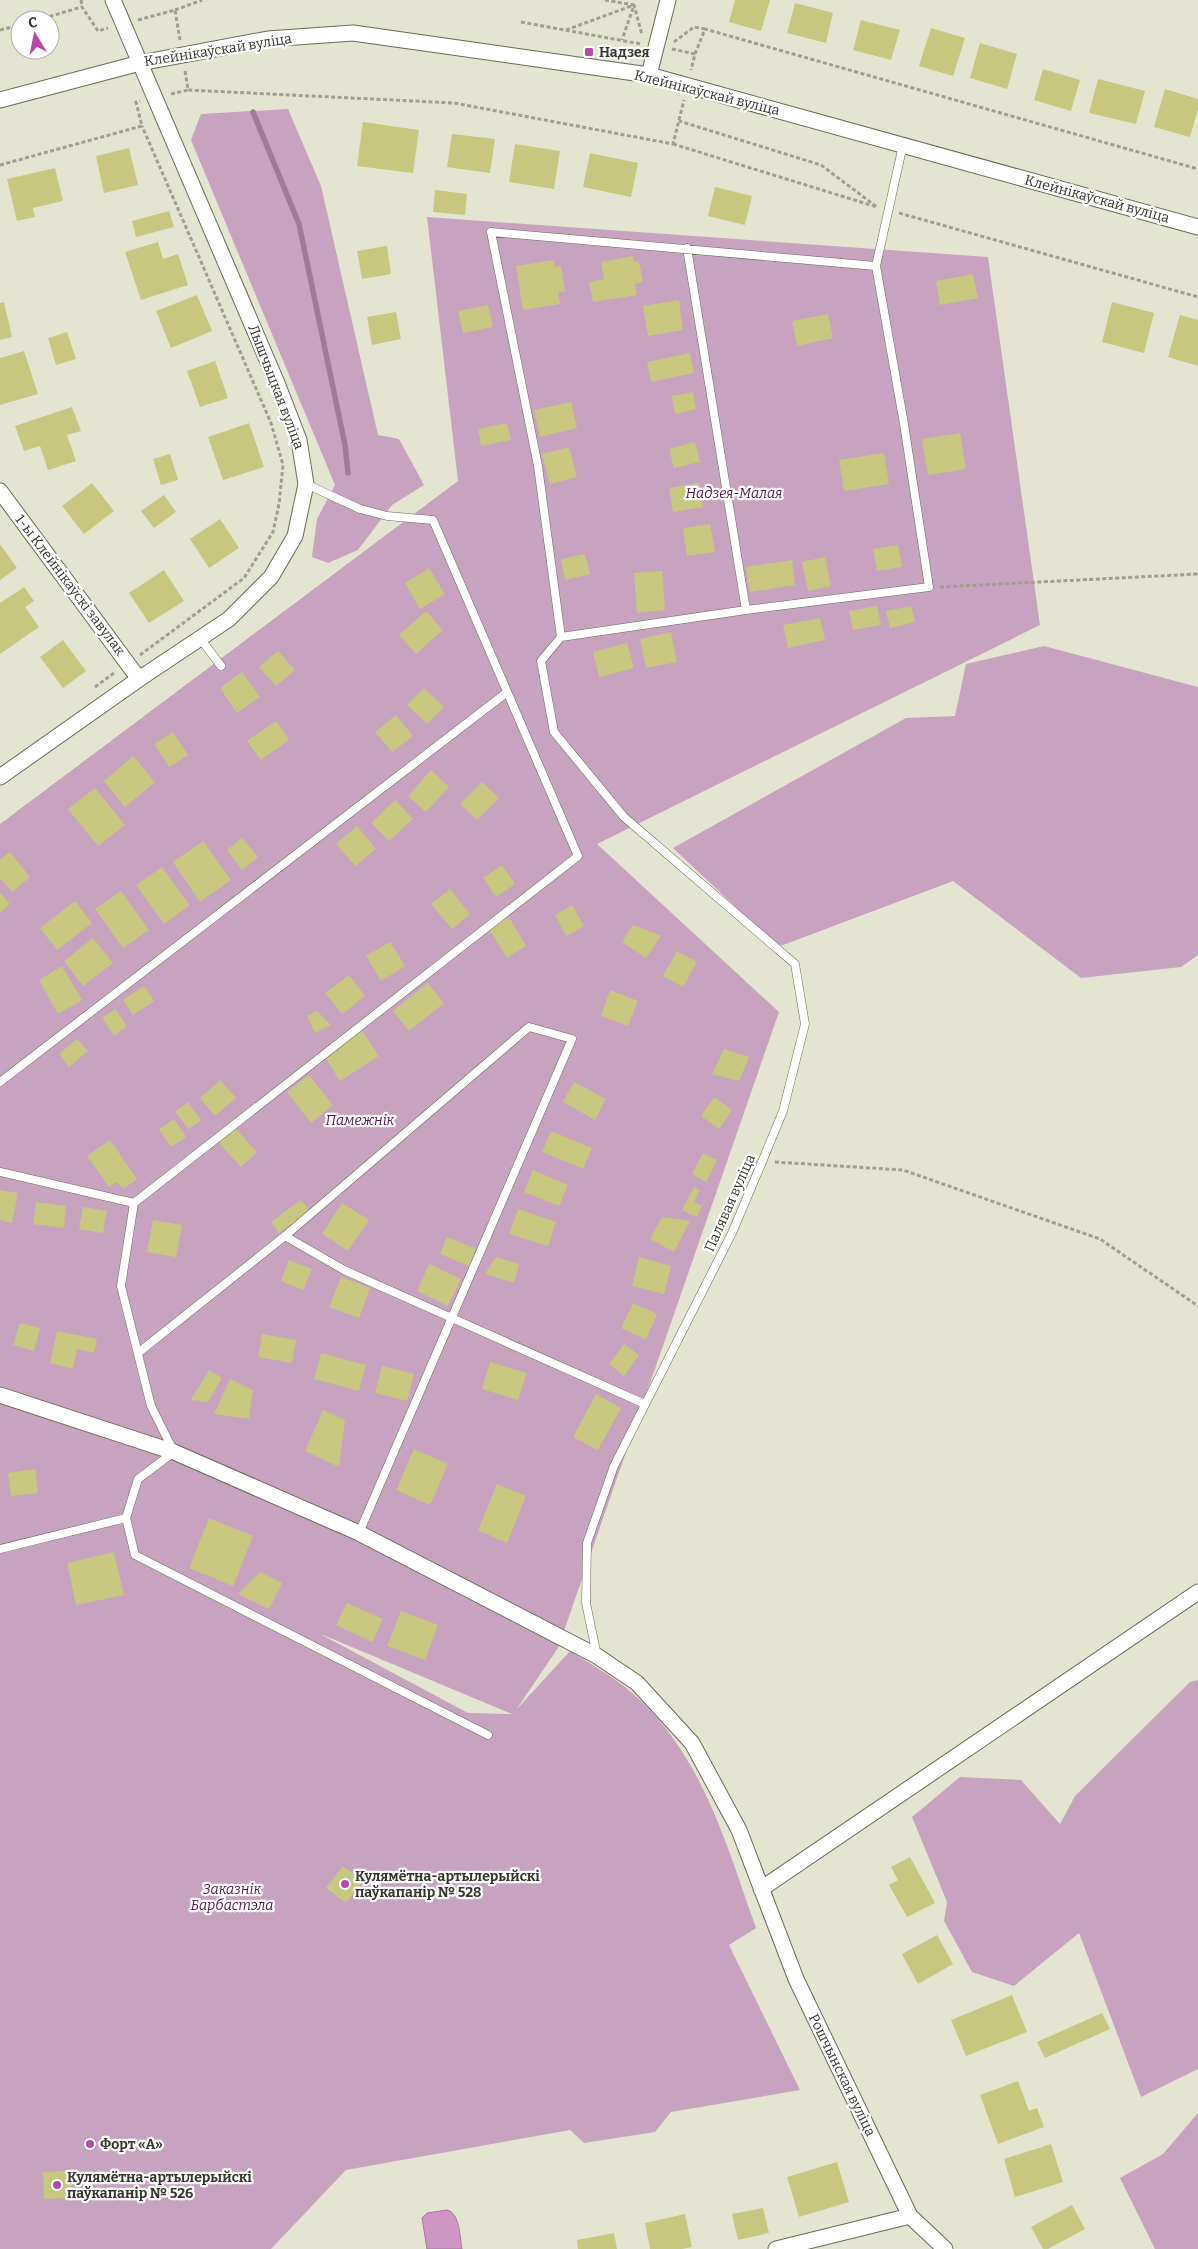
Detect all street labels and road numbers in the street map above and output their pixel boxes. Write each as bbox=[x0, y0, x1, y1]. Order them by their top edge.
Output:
street label: Клейнікаўскай вуліца bbox=[143, 30, 293, 70]
street label: Клейнікаўскай вуліца bbox=[633, 67, 782, 119]
street label: Клейнікаўскай вуліца bbox=[1023, 171, 1172, 227]
street label: Лышчыцкая вуліца bbox=[244, 322, 308, 452]
street label: 1-ы Клейнікаўскі завулак bbox=[11, 511, 129, 659]
street label: Палявая вуліца bbox=[701, 1151, 759, 1254]
street label: Рошчынская вуліца bbox=[805, 2011, 879, 2139]

